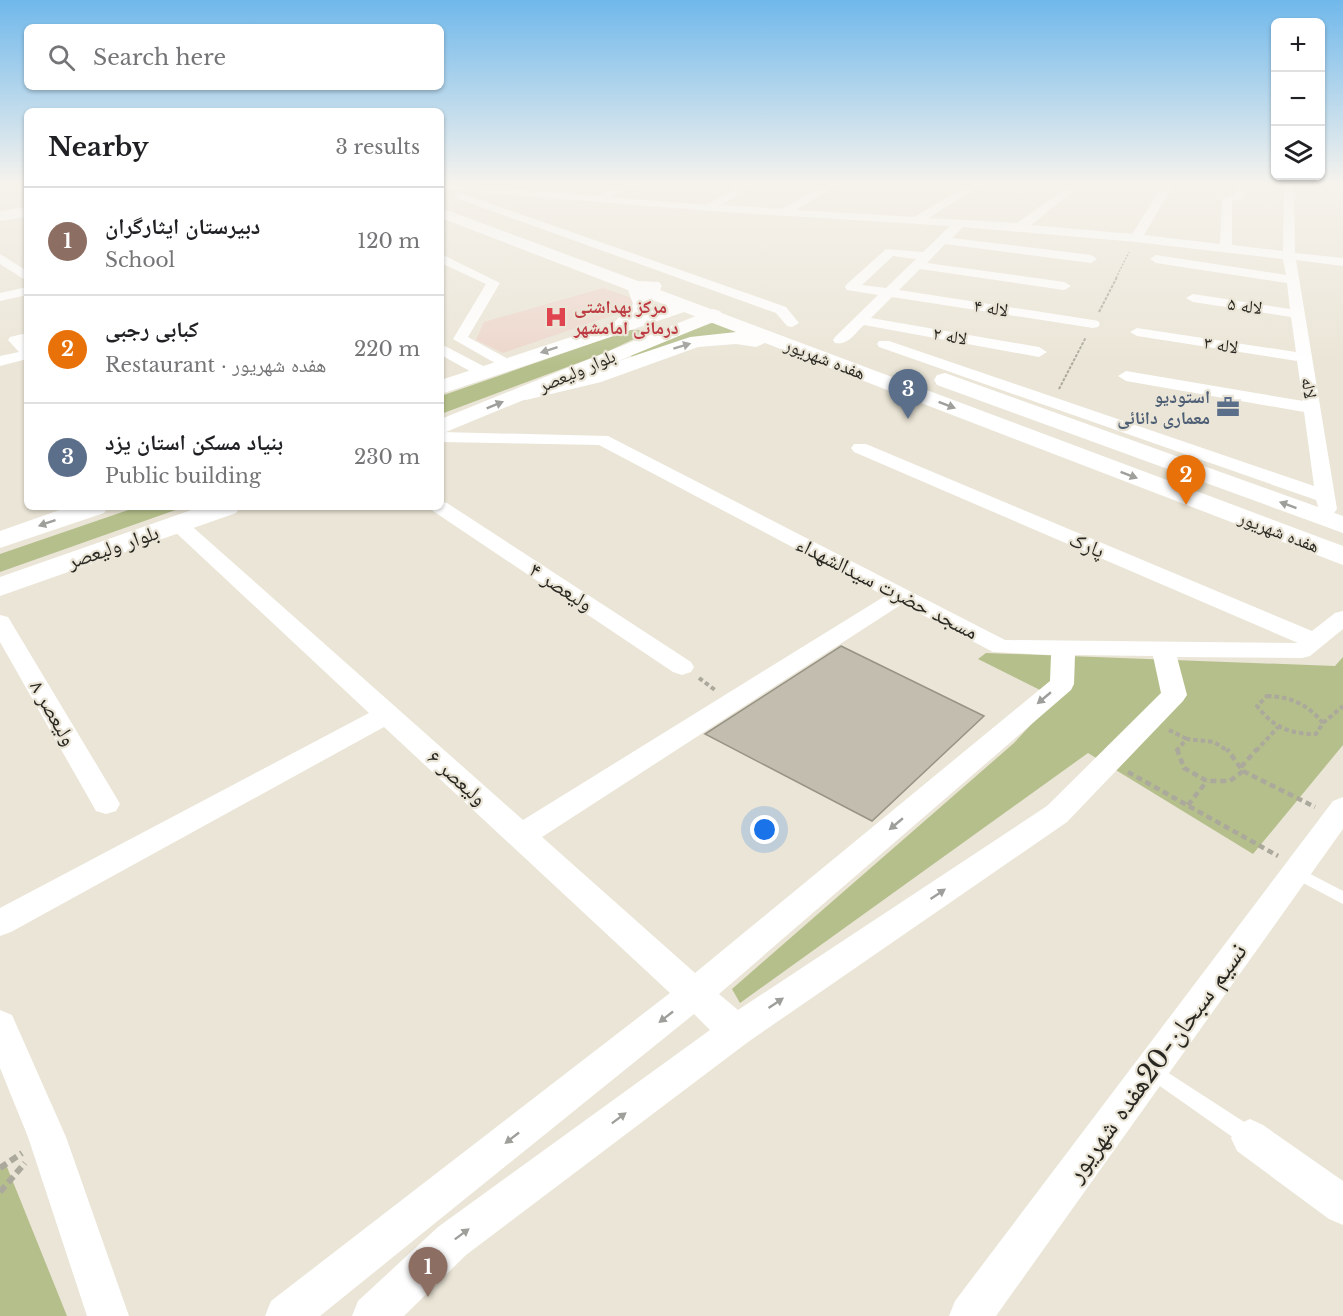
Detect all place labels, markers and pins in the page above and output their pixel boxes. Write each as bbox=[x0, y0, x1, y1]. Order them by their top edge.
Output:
place label: مرکز بهداشتی درمانی امامشهر bbox=[573, 296, 679, 339]
hospital icon: مرکز بهداشتی درمانی امامشهر bbox=[543, 304, 569, 330]
pin: 3 bbox=[888, 370, 928, 419]
place label: استودیو معماری دانائی bbox=[1117, 386, 1210, 429]
office icon: استودیو معماری دانائی bbox=[1215, 394, 1241, 420]
pin: 2 bbox=[1166, 456, 1206, 505]
pin: 1 bbox=[408, 1248, 448, 1297]

